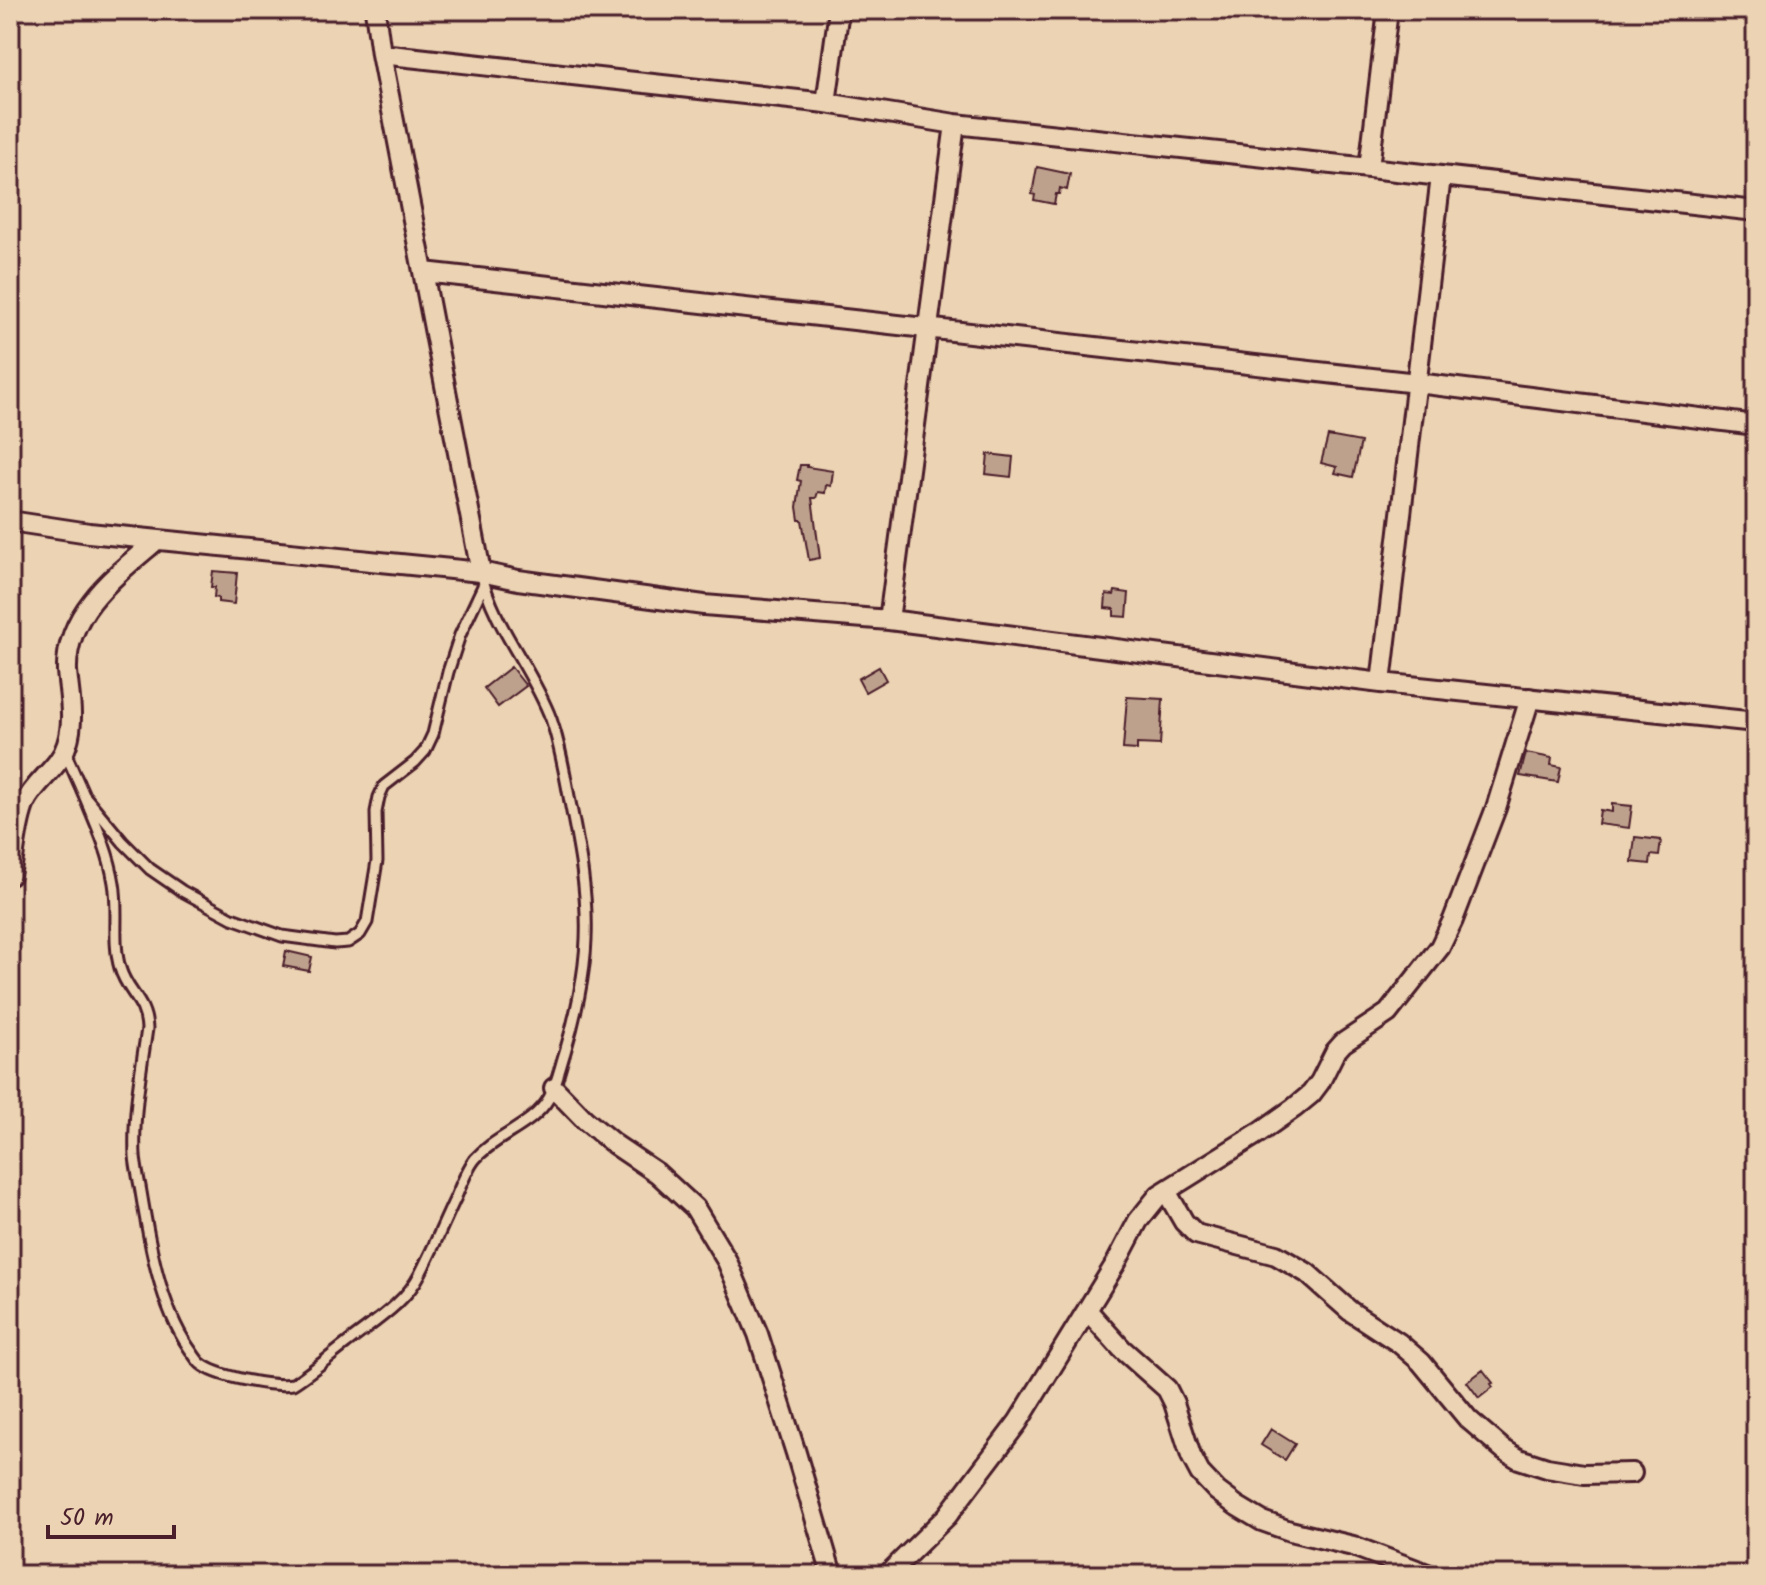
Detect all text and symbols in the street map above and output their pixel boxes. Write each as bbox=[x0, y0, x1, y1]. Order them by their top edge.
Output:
scale bar bbox=[48, 1489, 174, 1539]
text: 50 m bbox=[60, 1499, 114, 1538]

